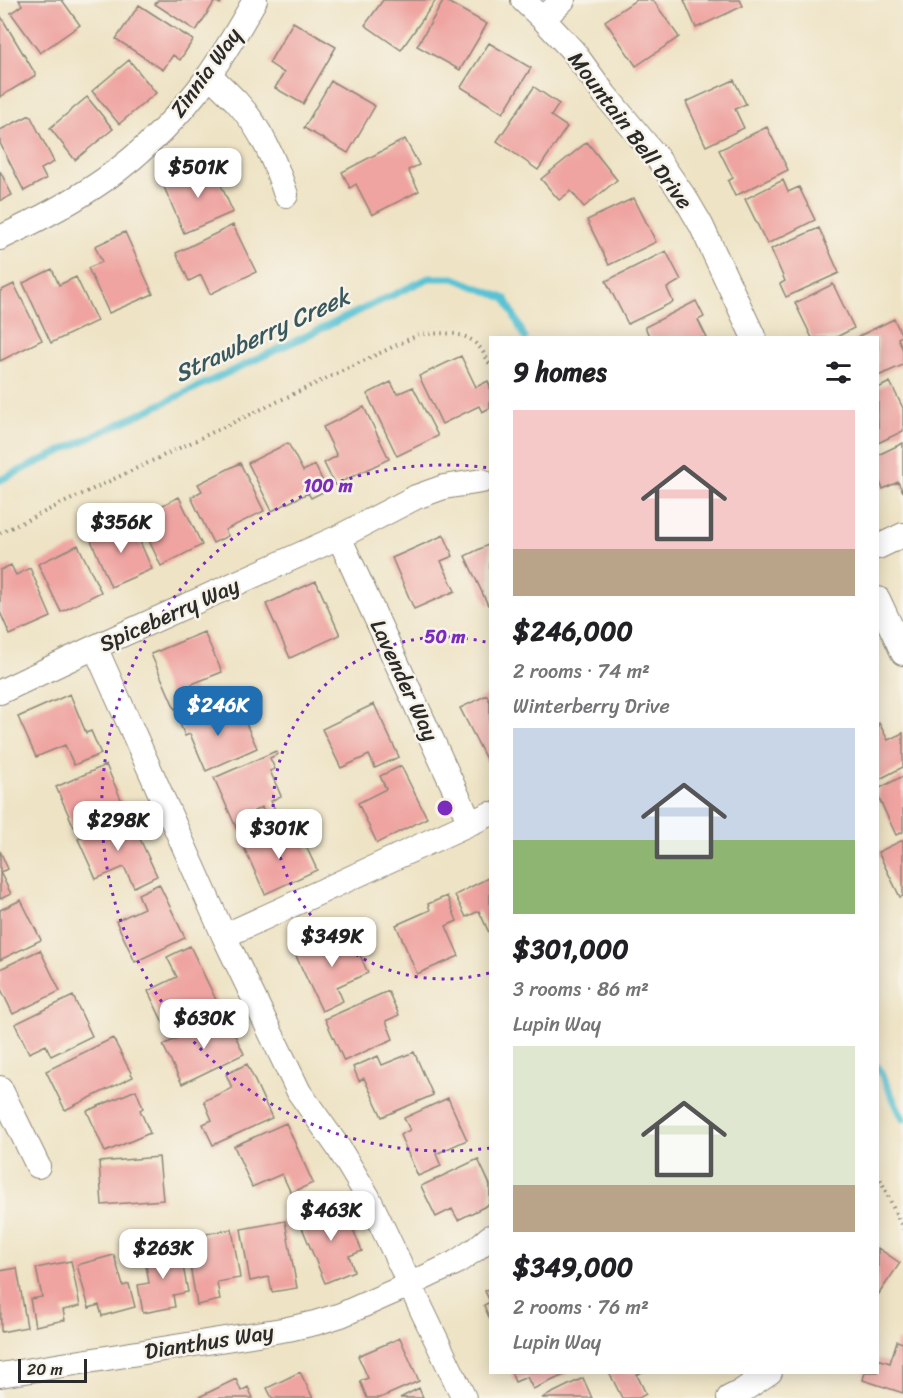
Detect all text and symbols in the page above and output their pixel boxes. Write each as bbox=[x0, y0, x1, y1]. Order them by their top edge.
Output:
street label: Zinnia Way bbox=[159, 18, 252, 126]
street label: Mountain Bell Drive bbox=[558, 43, 703, 218]
pin: $501K bbox=[156, 148, 240, 199]
text: $501K bbox=[168, 150, 228, 185]
water label: Strawberry Creek bbox=[167, 275, 358, 394]
text: 9 homes bbox=[513, 349, 607, 395]
icon: filters bbox=[822, 356, 855, 389]
icon: home bbox=[630, 449, 738, 557]
text: 100 m bbox=[304, 470, 353, 502]
pin: $356K bbox=[79, 503, 163, 554]
text: $356K bbox=[91, 505, 151, 540]
street label: Spiceberry Way bbox=[92, 566, 246, 663]
text: $246,000 bbox=[513, 608, 633, 654]
street label: Lavender Way bbox=[359, 613, 450, 748]
text: 50 m bbox=[425, 621, 466, 653]
text: 2 rooms · 74 m² bbox=[513, 654, 650, 689]
pin: $246K bbox=[176, 686, 260, 737]
text: $246K bbox=[187, 688, 249, 723]
text: Winterberry Drive bbox=[513, 689, 670, 724]
icon: home bbox=[630, 767, 738, 875]
centre of rings bbox=[435, 798, 455, 818]
pin: $298K bbox=[76, 801, 160, 852]
text: $298K bbox=[87, 803, 149, 838]
pin: $301K bbox=[237, 809, 321, 860]
text: $301K bbox=[250, 811, 308, 846]
pin: $349K bbox=[290, 917, 374, 968]
text: $349K bbox=[301, 919, 363, 954]
text: $301,000 bbox=[513, 926, 629, 972]
text: 3 rooms · 86 m² bbox=[513, 972, 649, 1007]
pin: $630K bbox=[162, 999, 246, 1050]
text: $630K bbox=[174, 1001, 234, 1036]
text: Lupin Way bbox=[513, 1007, 601, 1042]
icon: home bbox=[630, 1085, 738, 1193]
pin: $463K bbox=[289, 1191, 373, 1242]
text: $463K bbox=[301, 1193, 361, 1228]
pin: $263K bbox=[121, 1229, 205, 1280]
text: $263K bbox=[133, 1231, 193, 1266]
text: $349,000 bbox=[513, 1244, 633, 1290]
text: 2 rooms · 76 m² bbox=[513, 1290, 649, 1325]
street label: Dianthus Way bbox=[142, 1312, 277, 1371]
text: Lupin Way bbox=[513, 1325, 601, 1360]
text: 20 m bbox=[27, 1355, 63, 1384]
scale bar bbox=[18, 1356, 87, 1384]

